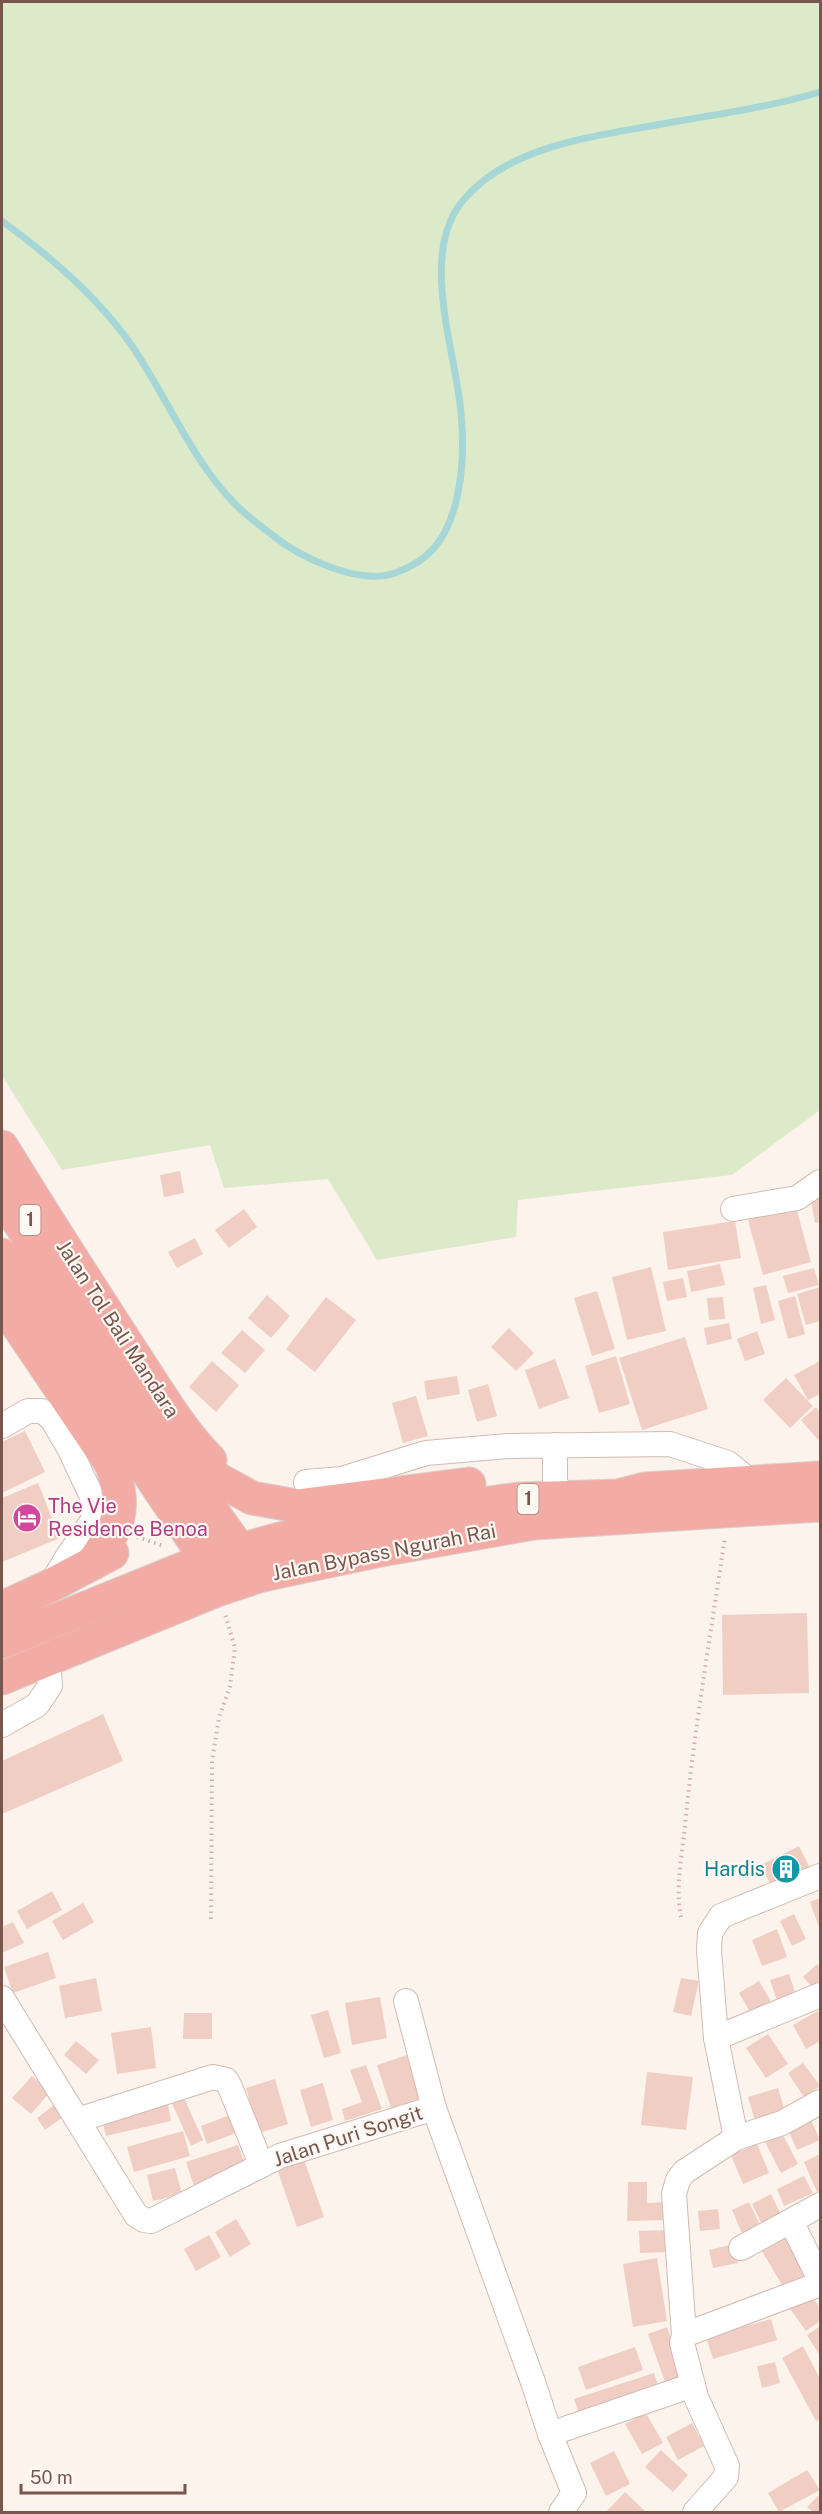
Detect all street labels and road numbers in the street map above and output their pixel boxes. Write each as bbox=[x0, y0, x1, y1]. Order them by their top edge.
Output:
road number: 1 bbox=[20, 1205, 40, 1235]
street label: Jalan Tol Bali Mandara bbox=[52, 1236, 184, 1422]
road number: 1 bbox=[518, 1484, 538, 1514]
street label: Jalan Bypass Ngurah Rai bbox=[270, 1519, 498, 1585]
street label: Jalan Puri Songit bbox=[270, 2101, 426, 2171]

